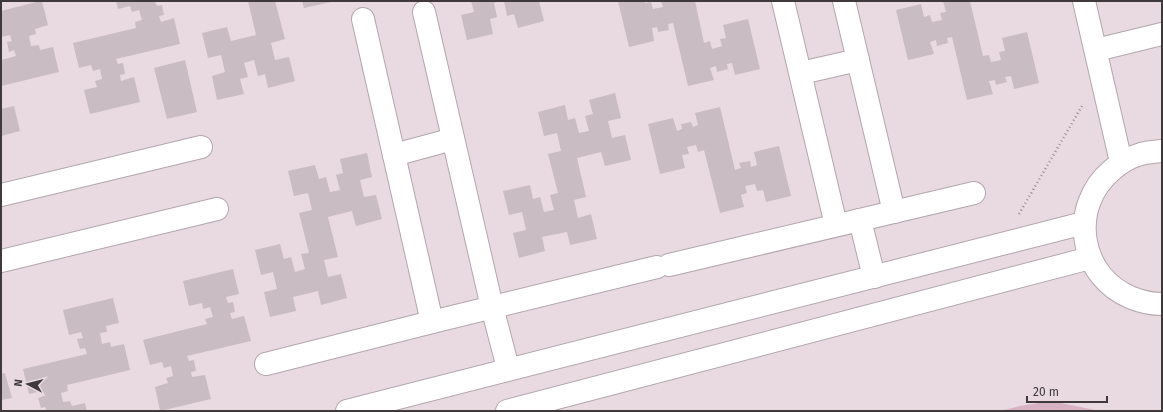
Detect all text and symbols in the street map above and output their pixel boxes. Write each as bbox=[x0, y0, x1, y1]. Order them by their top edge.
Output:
north arrow bbox=[8, 364, 48, 404]
text: N bbox=[12, 378, 25, 387]
scale bar bbox=[1027, 378, 1107, 404]
text: 20 m bbox=[1033, 385, 1059, 399]

